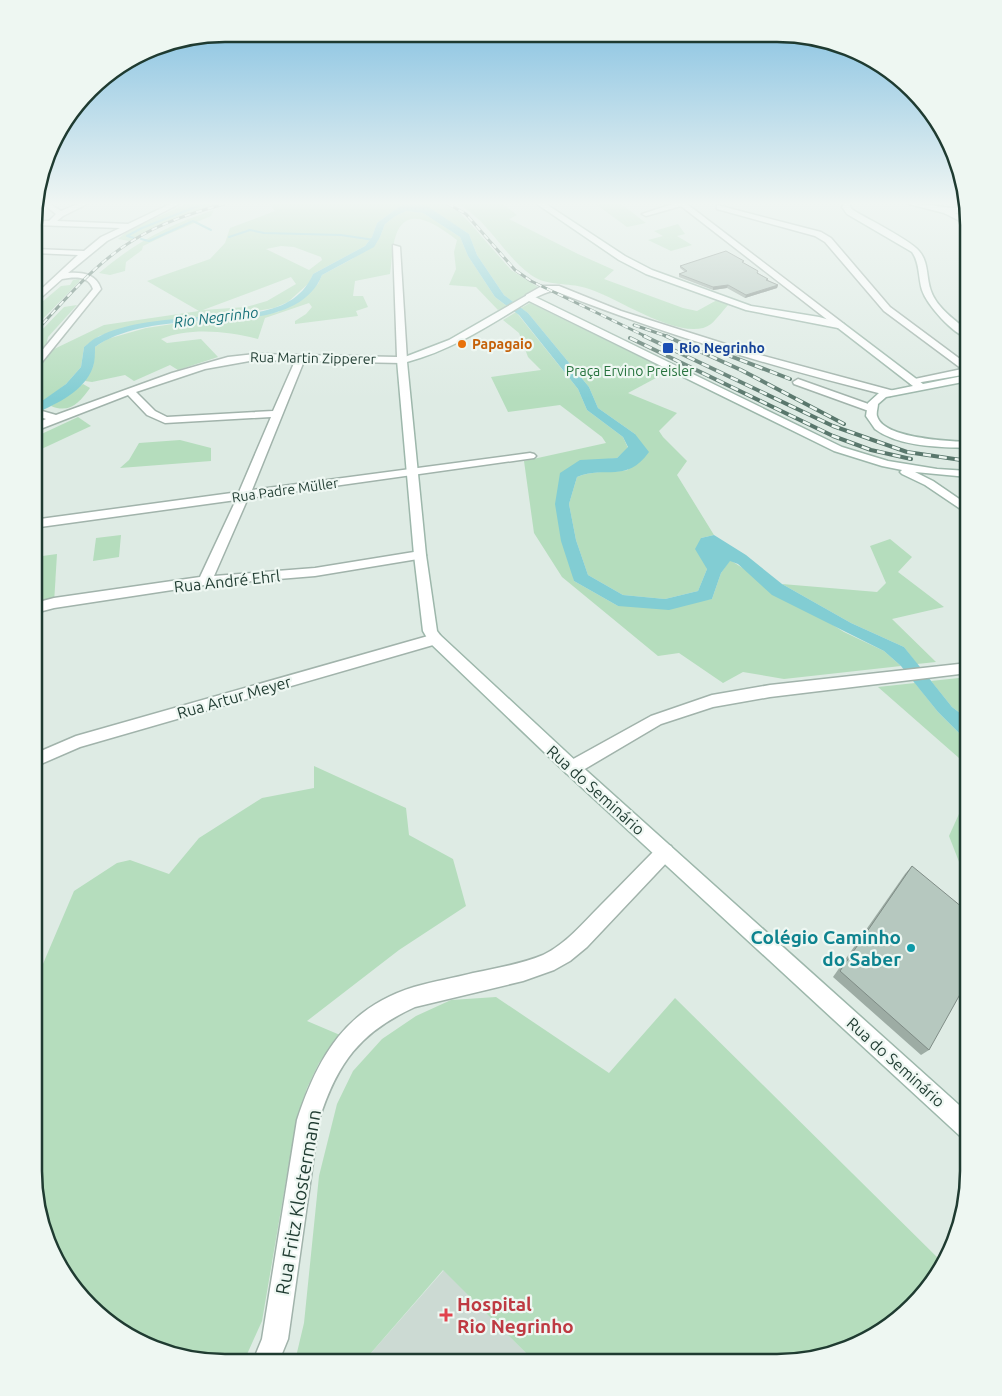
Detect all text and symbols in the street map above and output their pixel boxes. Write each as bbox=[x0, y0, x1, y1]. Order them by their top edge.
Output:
water label: Rio Negrinho bbox=[173, 303, 259, 331]
place label: Papagaio bbox=[472, 336, 532, 352]
marker: Papagaio bbox=[456, 338, 468, 350]
place label: Rio Negrinho bbox=[679, 340, 765, 356]
marker: Rio Negrinho bbox=[661, 341, 675, 355]
street label: Rua Martin Zipperer bbox=[250, 349, 377, 367]
park label: Praça Ervino Preisler bbox=[566, 363, 695, 379]
street label: Rua Padre Müller bbox=[231, 475, 340, 505]
street label: Rua André Ehrl bbox=[173, 566, 281, 596]
street label: Rua Artur Meyer bbox=[175, 672, 293, 722]
street label: Rua do Seminário bbox=[544, 742, 648, 838]
place label: Colégio Caminho do Saber bbox=[751, 926, 901, 970]
marker: Colégio Caminho do Saber bbox=[905, 942, 917, 954]
street label: Rua do Seminário bbox=[844, 1014, 948, 1110]
street label: Rua Fritz Klostermann bbox=[271, 1108, 325, 1296]
place label: Hospital Rio Negrinho bbox=[457, 1293, 574, 1337]
marker: Hospital Rio Negrinho bbox=[439, 1308, 453, 1322]

